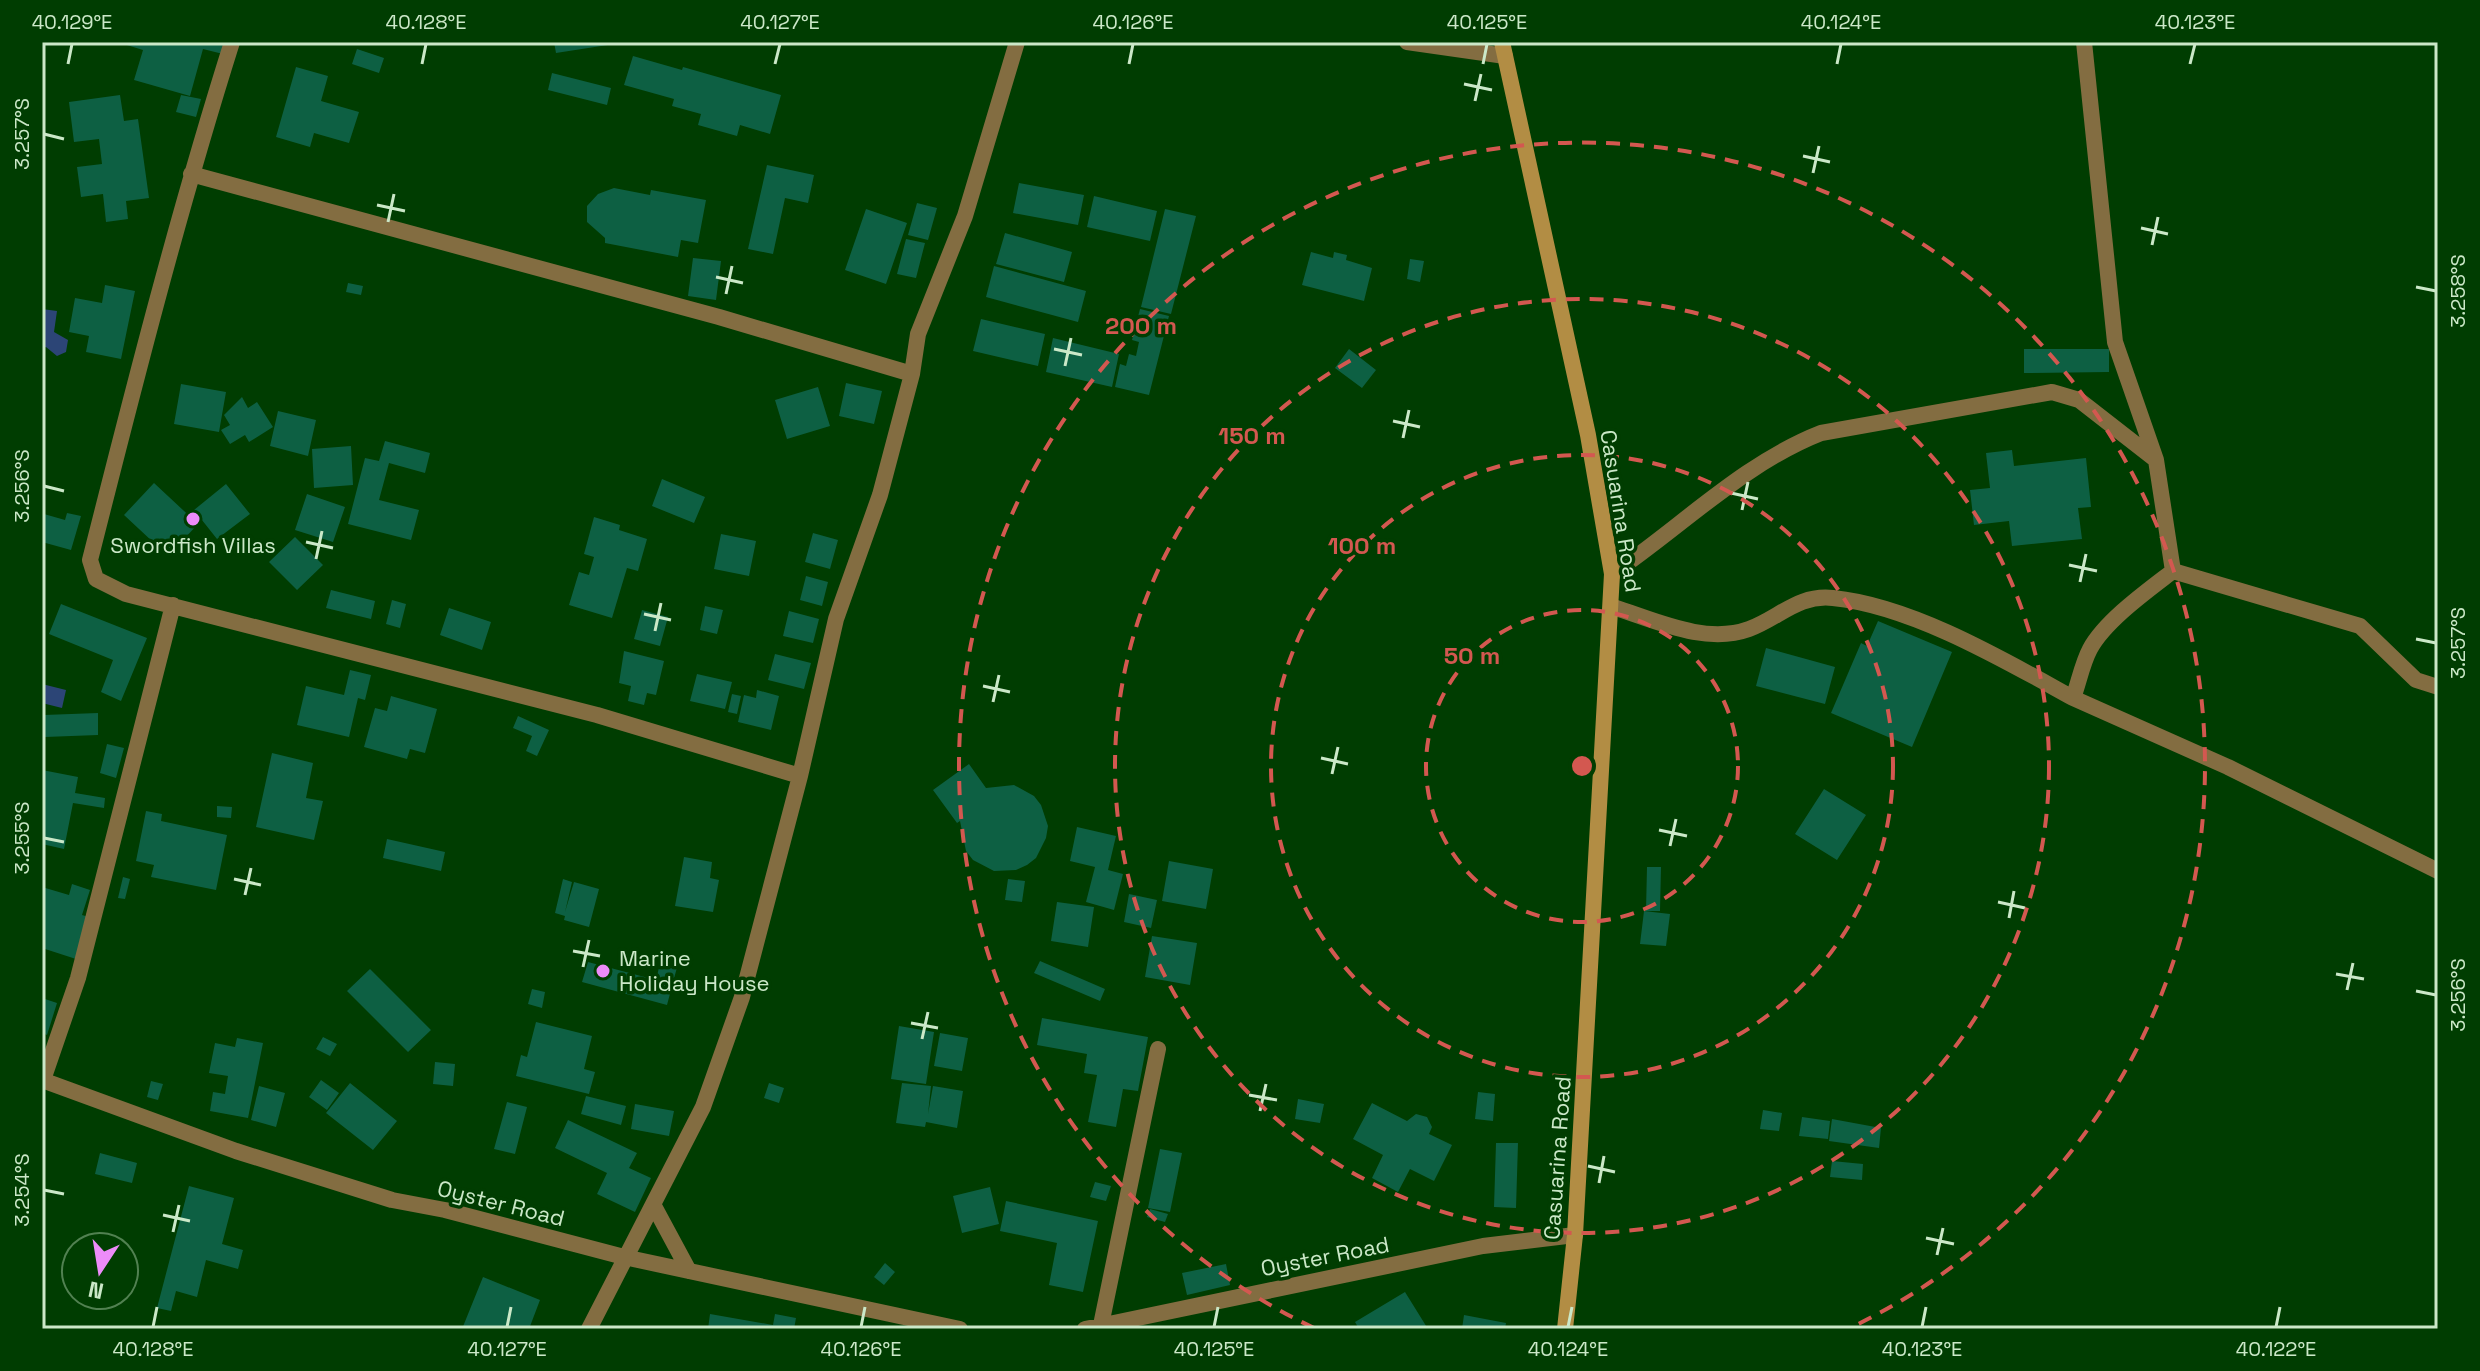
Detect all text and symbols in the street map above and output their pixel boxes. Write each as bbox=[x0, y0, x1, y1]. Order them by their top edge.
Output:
text: 40.129°E bbox=[32, 9, 112, 35]
text: 40.128°E bbox=[385, 9, 467, 35]
text: 40.127°E bbox=[740, 9, 820, 35]
text: 40.126°E bbox=[1093, 9, 1173, 35]
text: 40.125°E bbox=[1447, 9, 1527, 35]
text: 40.124°E bbox=[1801, 9, 1881, 35]
text: 40.123°E bbox=[2155, 9, 2235, 35]
text: 3.257°S bbox=[9, 98, 35, 170]
text: 3.258°S bbox=[2445, 254, 2471, 328]
text: 200 m bbox=[1105, 310, 1177, 341]
text: 150 m bbox=[1218, 420, 1286, 451]
street label: Casuarina Road bbox=[1594, 428, 1648, 594]
text: 3.256°S bbox=[9, 449, 35, 523]
marker: Swordfish Villas bbox=[184, 510, 202, 528]
text: 100 m bbox=[1328, 530, 1396, 561]
place label: Swordfish Villas bbox=[110, 531, 276, 559]
text: 3.257°S bbox=[2445, 607, 2471, 679]
text: 50 m bbox=[1444, 640, 1500, 671]
centre of rings bbox=[1568, 752, 1596, 780]
text: 3.255°S bbox=[9, 801, 35, 875]
place label: Marine Holiday House bbox=[619, 944, 770, 997]
text: 3.256°S bbox=[2445, 958, 2471, 1032]
marker: Marine Holiday House bbox=[594, 962, 612, 980]
street label: Casuarina Road bbox=[1537, 1075, 1577, 1241]
text: 3.254°S bbox=[9, 1153, 35, 1227]
street label: Oyster Road bbox=[434, 1174, 568, 1232]
street label: Oyster Road bbox=[1258, 1230, 1392, 1282]
north arrow bbox=[60, 1231, 140, 1311]
text: N bbox=[86, 1275, 106, 1306]
text: 40.128°E bbox=[112, 1336, 194, 1362]
text: 40.127°E bbox=[467, 1336, 547, 1362]
text: 40.126°E bbox=[821, 1336, 901, 1362]
text: 40.125°E bbox=[1174, 1336, 1254, 1362]
text: 40.124°E bbox=[1528, 1336, 1608, 1362]
text: 40.123°E bbox=[1882, 1336, 1962, 1362]
text: 40.122°E bbox=[2236, 1336, 2316, 1362]

